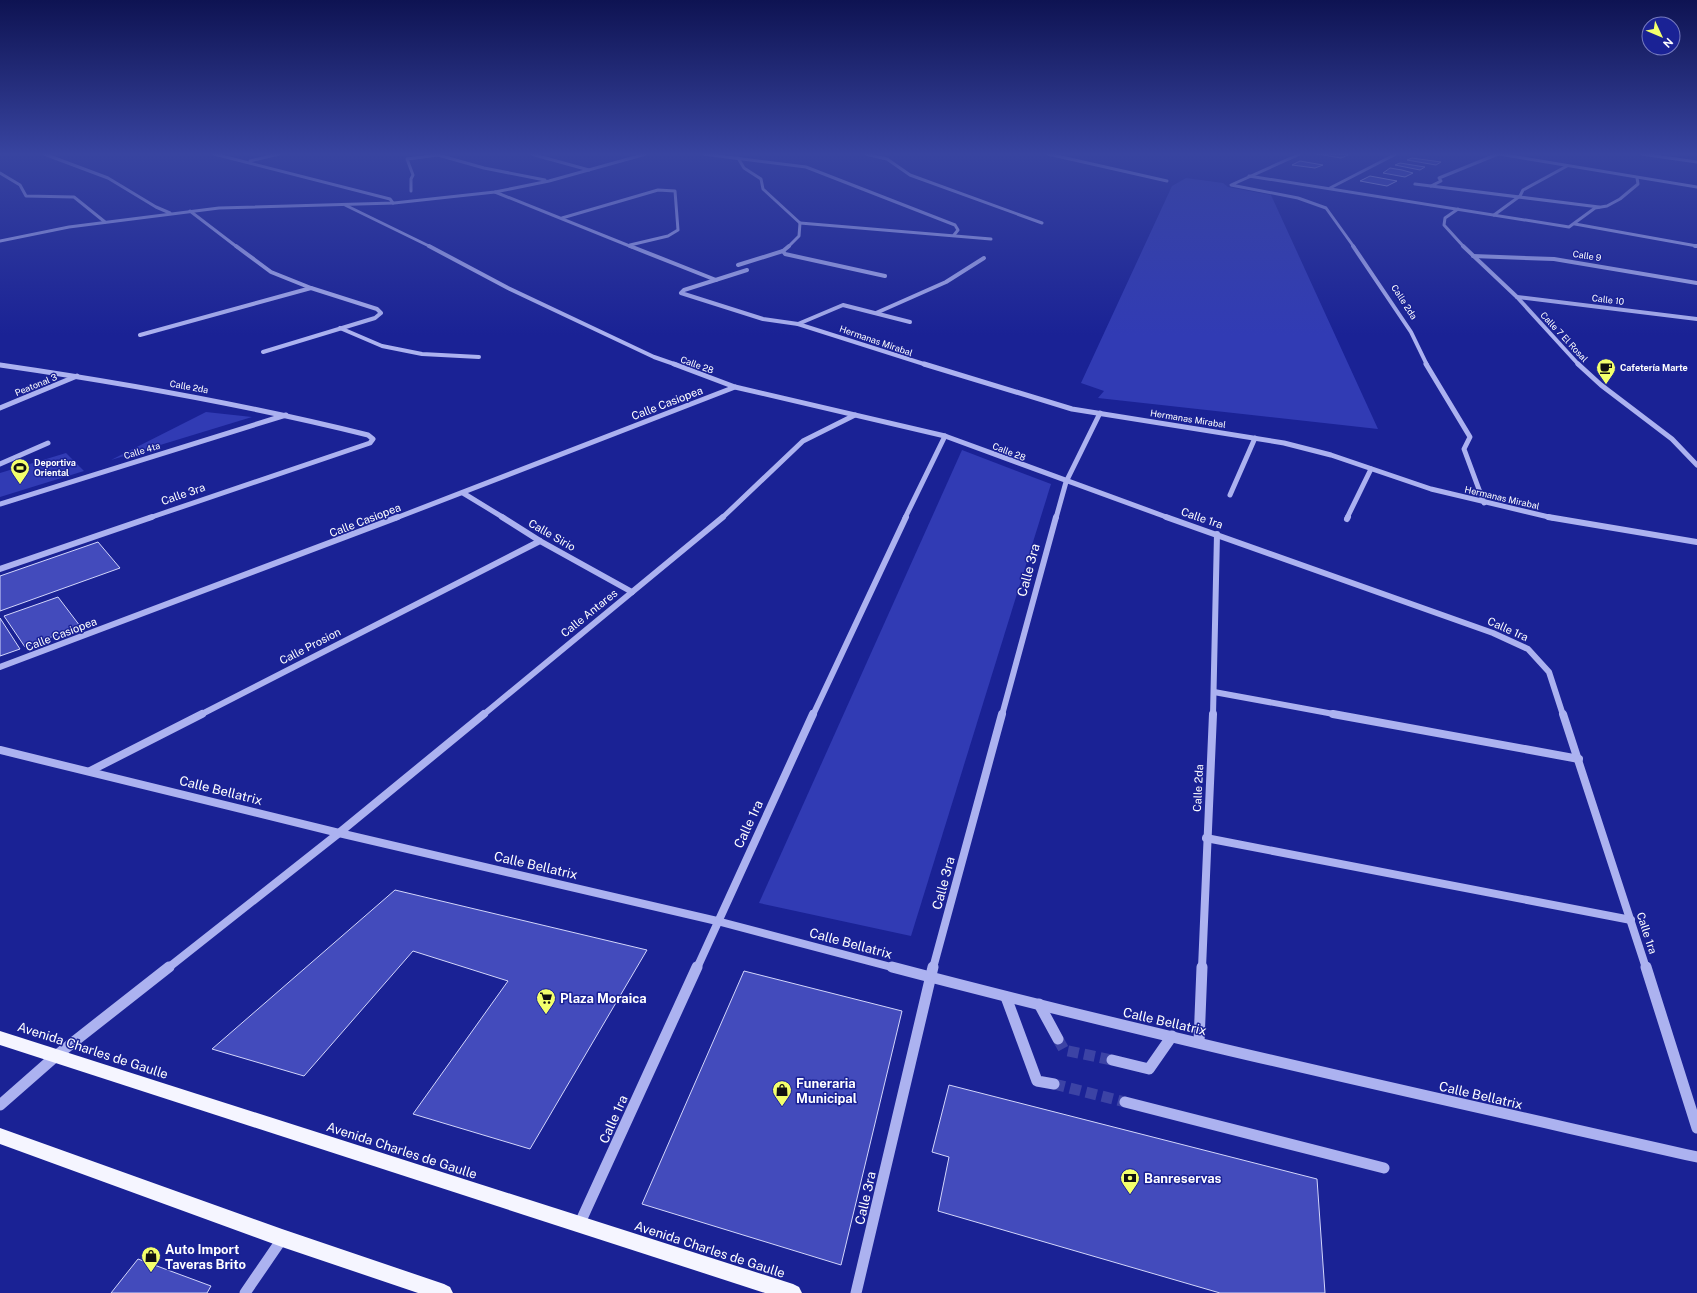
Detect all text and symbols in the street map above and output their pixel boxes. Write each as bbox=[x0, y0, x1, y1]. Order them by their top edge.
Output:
north arrow bbox=[1641, 16, 1681, 56]
text: N bbox=[1661, 36, 1675, 50]
street label: Calle 9 bbox=[1572, 248, 1603, 263]
street label: Calle 2da bbox=[1389, 282, 1420, 321]
street label: Calle 10 bbox=[1591, 292, 1625, 307]
street label: Calle 7 El Rosal bbox=[1538, 309, 1591, 364]
street label: Hermanas Mirabal bbox=[838, 323, 914, 358]
street label: Calle 28 bbox=[679, 353, 715, 376]
cafe icon: Cafetería Marte bbox=[1595, 357, 1617, 385]
place label: Cafetería Marte bbox=[1620, 362, 1688, 373]
street label: Peatonal 3 bbox=[13, 371, 59, 398]
street label: Calle 2da bbox=[169, 378, 209, 395]
street label: Calle Casiopea bbox=[630, 384, 704, 422]
street label: Hermanas Mirabal bbox=[1149, 407, 1227, 430]
street label: Calle 4ta bbox=[122, 440, 161, 461]
street label: Calle 28 bbox=[991, 440, 1027, 463]
sports icon: Deportiva Oriental bbox=[9, 457, 31, 485]
place label: Deportiva Oriental bbox=[34, 457, 76, 478]
street label: Calle 3ra bbox=[159, 481, 207, 507]
street label: Hermanas Mirabal bbox=[1464, 484, 1541, 512]
street label: Calle Casiopea bbox=[328, 501, 402, 539]
street label: Calle 1ra bbox=[1180, 505, 1224, 531]
street label: Calle Sirio bbox=[526, 517, 578, 553]
street label: Calle 3ra bbox=[1014, 542, 1043, 598]
street label: Calle Antares bbox=[558, 586, 620, 639]
street label: Calle Casiopea bbox=[24, 615, 98, 653]
street label: Calle 1ra bbox=[1486, 615, 1530, 643]
street label: Calle Prosion bbox=[277, 625, 343, 667]
street label: Calle 2da bbox=[1191, 764, 1205, 812]
street label: Calle Bellatrix bbox=[178, 773, 264, 808]
street label: Calle 1ra bbox=[731, 798, 766, 851]
street label: Calle Bellatrix bbox=[493, 849, 579, 882]
street label: Calle 3ra bbox=[929, 855, 958, 911]
street label: Calle 1ra bbox=[1635, 911, 1659, 955]
street label: Calle Bellatrix bbox=[808, 925, 894, 962]
supermarket icon: Plaza Moraica bbox=[535, 987, 557, 1015]
place label: Plaza Moraica bbox=[560, 991, 647, 1006]
street label: Calle Bellatrix bbox=[1122, 1005, 1208, 1038]
street label: Avenida Charles de Gaulle bbox=[16, 1019, 170, 1082]
place label: Funeraria Municipal bbox=[796, 1076, 857, 1106]
shop icon: Funeraria Municipal bbox=[771, 1079, 793, 1107]
street label: Calle Bellatrix bbox=[1438, 1079, 1524, 1112]
street label: Calle 1ra bbox=[596, 1093, 631, 1146]
street label: Avenida Charles de Gaulle bbox=[325, 1119, 479, 1182]
bank icon: Banreservas bbox=[1119, 1167, 1141, 1195]
street label: Calle 3ra bbox=[852, 1170, 879, 1226]
place label: Banreservas bbox=[1144, 1171, 1221, 1186]
street label: Avenida Charles de Gaulle bbox=[633, 1218, 787, 1281]
place label: Auto Import Taveras Brito bbox=[165, 1242, 246, 1272]
shop icon: Auto Import Taveras Brito bbox=[140, 1245, 162, 1273]

